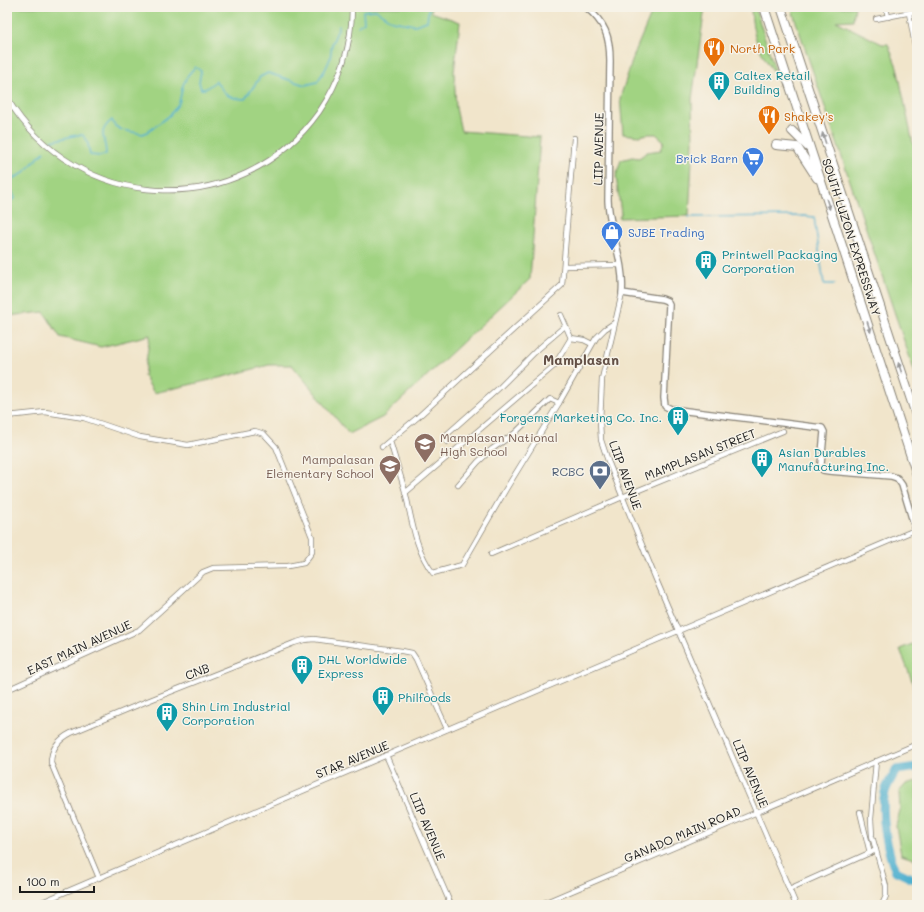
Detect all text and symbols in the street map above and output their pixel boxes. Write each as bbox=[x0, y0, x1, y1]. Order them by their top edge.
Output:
restaurant icon: North Park bbox=[701, 35, 727, 68]
place label: North Park bbox=[730, 40, 795, 56]
place label: Caltex Retail Building bbox=[734, 67, 810, 97]
building icon: Caltex Retail Building bbox=[706, 69, 732, 102]
restaurant icon: Shakey's bbox=[756, 103, 782, 136]
place label: Shakey's bbox=[784, 108, 834, 124]
street label: LIIP AVENUE bbox=[589, 112, 607, 186]
one-way arrow bbox=[821, 132, 827, 144]
supermarket icon: Brick Barn bbox=[740, 145, 766, 178]
place label: Brick Barn bbox=[676, 150, 738, 166]
street label: SOUTH LUZON EXPRESSWAY bbox=[819, 156, 885, 318]
one-way arrow bbox=[826, 198, 832, 210]
shop icon: SJBE Trading bbox=[599, 219, 625, 252]
place label: SJBE Trading bbox=[628, 224, 705, 240]
place label: Printwell Packaging Corporation bbox=[722, 246, 838, 276]
building icon: Printwell Packaging Corporation bbox=[693, 248, 719, 281]
one-way arrow bbox=[866, 322, 872, 334]
district label: Mamplasan bbox=[543, 350, 619, 369]
one-way arrow bbox=[897, 362, 903, 374]
building icon: Forgems Marketing Co. Inc. bbox=[665, 404, 691, 437]
place label: Forgems Marketing Co. Inc. bbox=[500, 409, 662, 425]
street label: MAMPLASAN STREET bbox=[642, 424, 758, 484]
place label: Mamplasan National High School bbox=[440, 429, 558, 459]
school or university icon: Mamplasan National High School bbox=[412, 431, 438, 464]
street label: LIIP AVENUE bbox=[606, 438, 646, 512]
place label: Asian Durables Manufacturing Inc. bbox=[778, 444, 889, 474]
building icon: Asian Durables Manufacturing Inc. bbox=[749, 446, 775, 479]
place label: Mampalasan Elementary School bbox=[266, 451, 374, 481]
school or university icon: Mampalasan Elementary School bbox=[377, 453, 403, 486]
bank icon: RCBC bbox=[587, 458, 613, 491]
place label: RCBC bbox=[552, 463, 584, 479]
street label: EAST MAIN AVENUE bbox=[24, 616, 134, 678]
place label: DHL Worldwide Express bbox=[318, 651, 407, 681]
building icon: DHL Worldwide Express bbox=[289, 653, 315, 686]
street label: CNB bbox=[183, 659, 211, 683]
building icon: Philfoods bbox=[370, 684, 396, 717]
place label: Philfoods bbox=[398, 689, 451, 705]
place label: Shin Lim Industrial Corporation bbox=[182, 698, 290, 728]
building icon: Shin Lim Industrial Corporation bbox=[154, 700, 180, 733]
street label: STAR AVENUE bbox=[313, 736, 391, 782]
street label: LIIP AVENUE bbox=[729, 736, 773, 810]
street label: LIIP AVENUE bbox=[406, 789, 450, 863]
street label: GANADO MAIN ROAD bbox=[621, 802, 743, 866]
scale bar bbox=[20, 868, 94, 894]
text: 100 m bbox=[26, 873, 60, 889]

